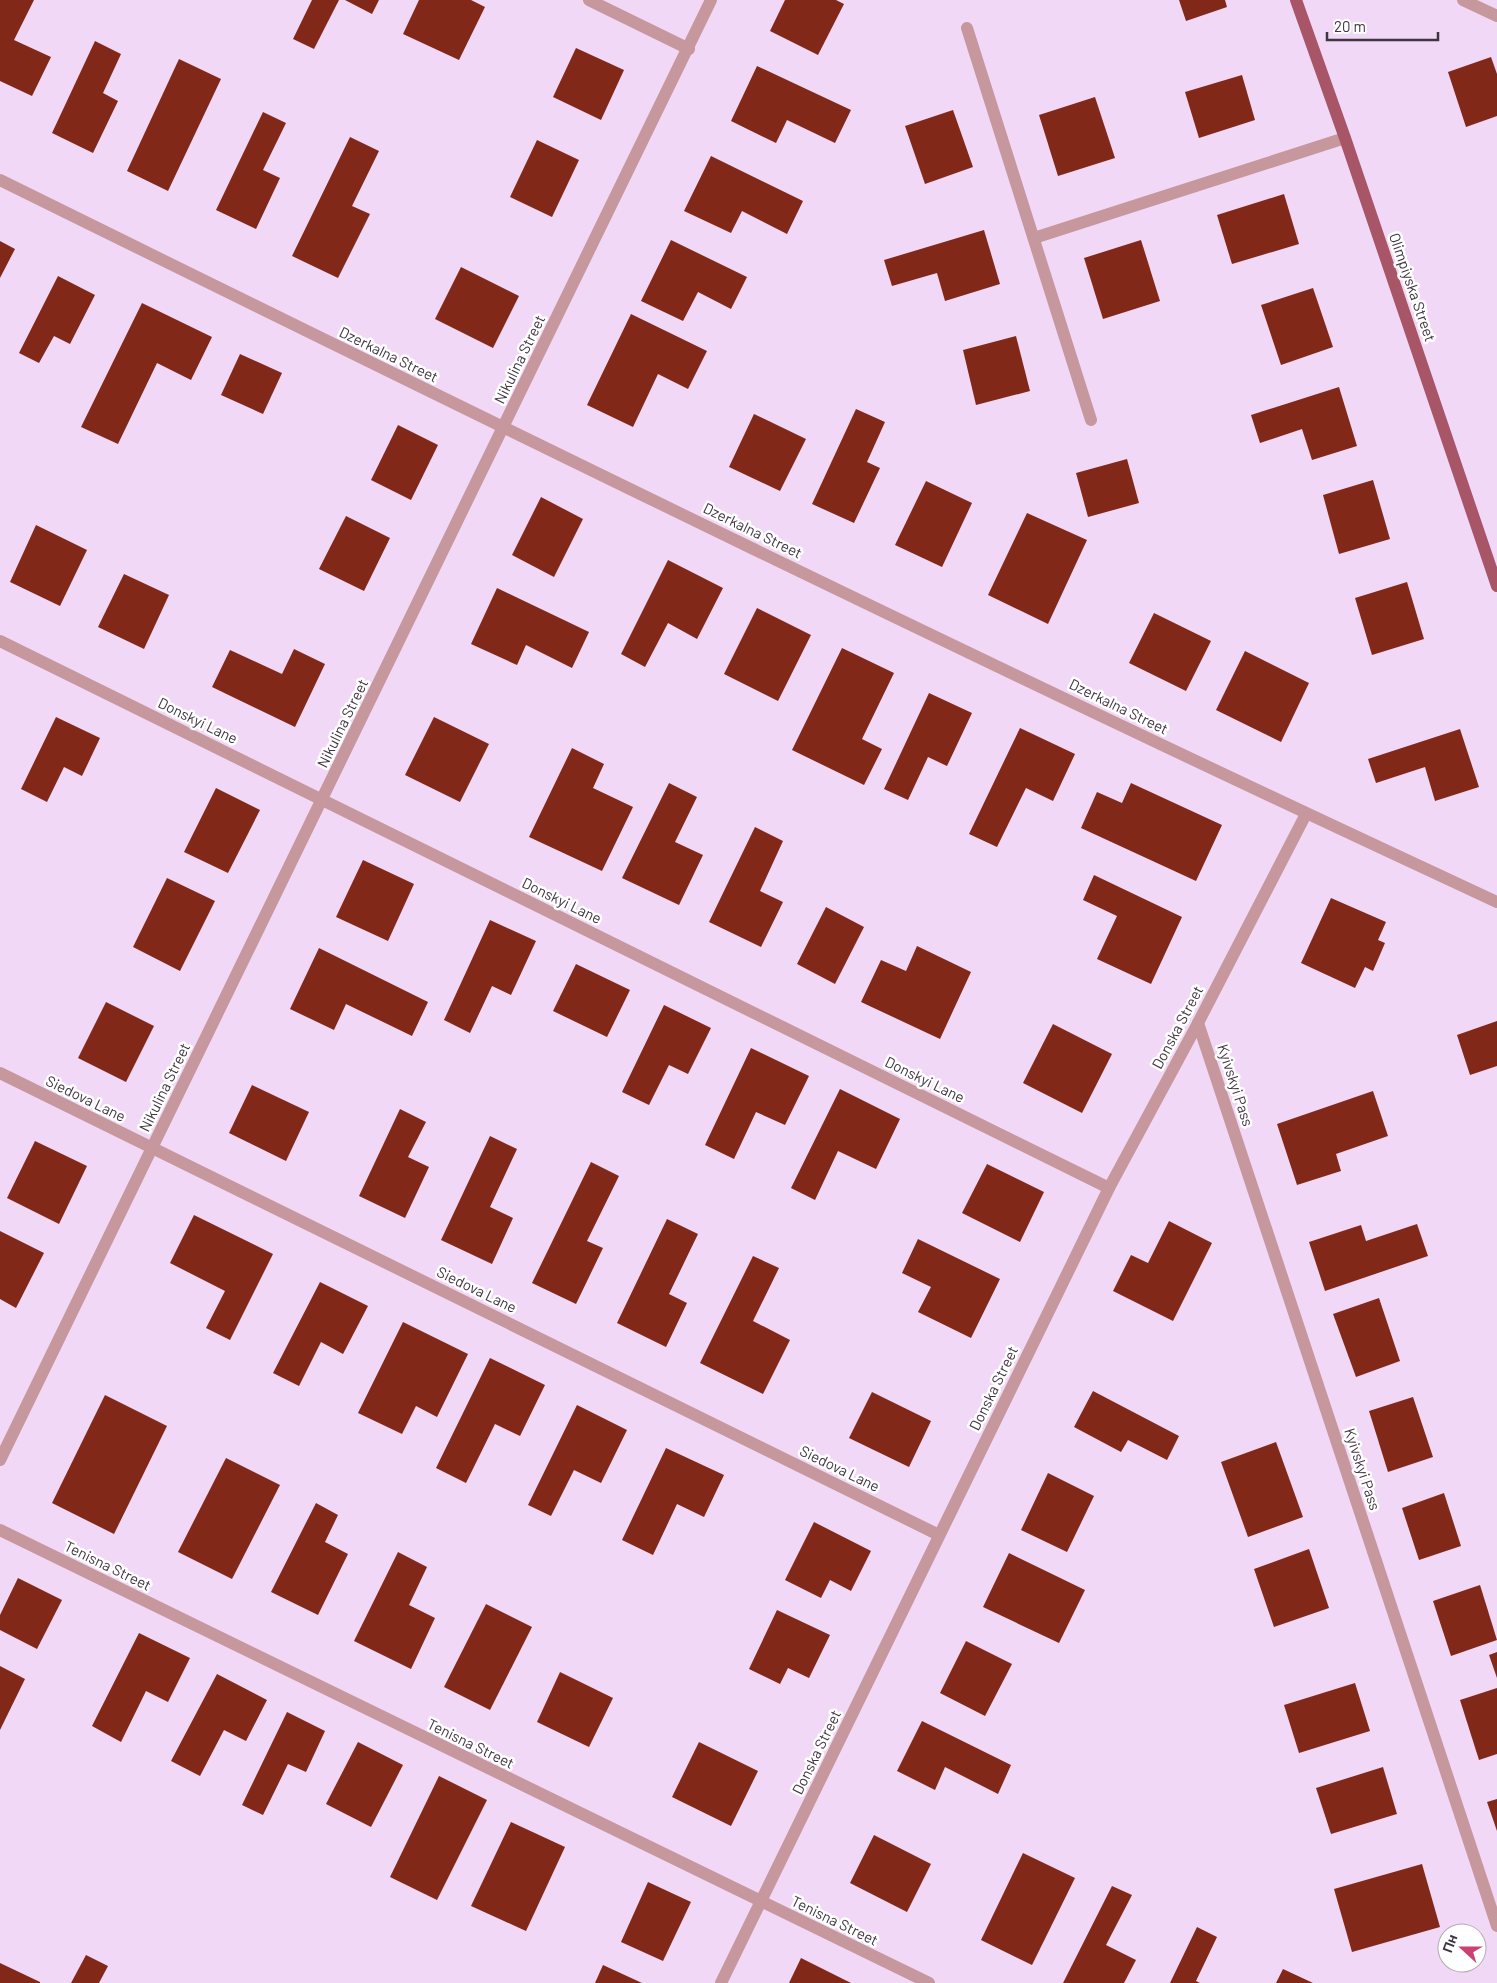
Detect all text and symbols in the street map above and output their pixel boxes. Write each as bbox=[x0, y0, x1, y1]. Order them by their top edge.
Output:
scale bar bbox=[1327, 10, 1438, 42]
text: 20 m bbox=[1334, 17, 1366, 35]
street label: Olimpiyska Street bbox=[1386, 230, 1440, 344]
street label: Nikulina Street bbox=[490, 312, 548, 406]
street label: Dzerkalna Street bbox=[337, 322, 441, 386]
street label: Dzerkalna Street bbox=[701, 498, 805, 562]
street label: Dzerkalna Street bbox=[1067, 674, 1171, 738]
street label: Nikulina Street bbox=[313, 676, 371, 770]
street label: Donskyi Lane bbox=[155, 693, 241, 747]
street label: Donskyi Lane bbox=[519, 873, 605, 927]
street label: Donska Street bbox=[1148, 982, 1206, 1072]
street label: Nikulina Street bbox=[135, 1040, 193, 1134]
street label: Kyivskyi Pass bbox=[1214, 1042, 1258, 1128]
street label: Donskyi Lane bbox=[882, 1052, 968, 1106]
street label: Siedova Lane bbox=[43, 1071, 129, 1125]
street label: Siedova Lane bbox=[434, 1262, 520, 1316]
street label: Donska Street bbox=[965, 1343, 1021, 1433]
street label: Kyivskyi Pass bbox=[1341, 1426, 1385, 1512]
street label: Siedova Lane bbox=[797, 1441, 883, 1495]
street label: Tenisna Street bbox=[62, 1536, 154, 1594]
street label: Donska Street bbox=[788, 1707, 844, 1797]
street label: Tenisna Street bbox=[425, 1714, 517, 1772]
street label: Tenisna Street bbox=[789, 1891, 881, 1949]
north arrow bbox=[1437, 1923, 1487, 1973]
text: Пн bbox=[1438, 1931, 1461, 1955]

